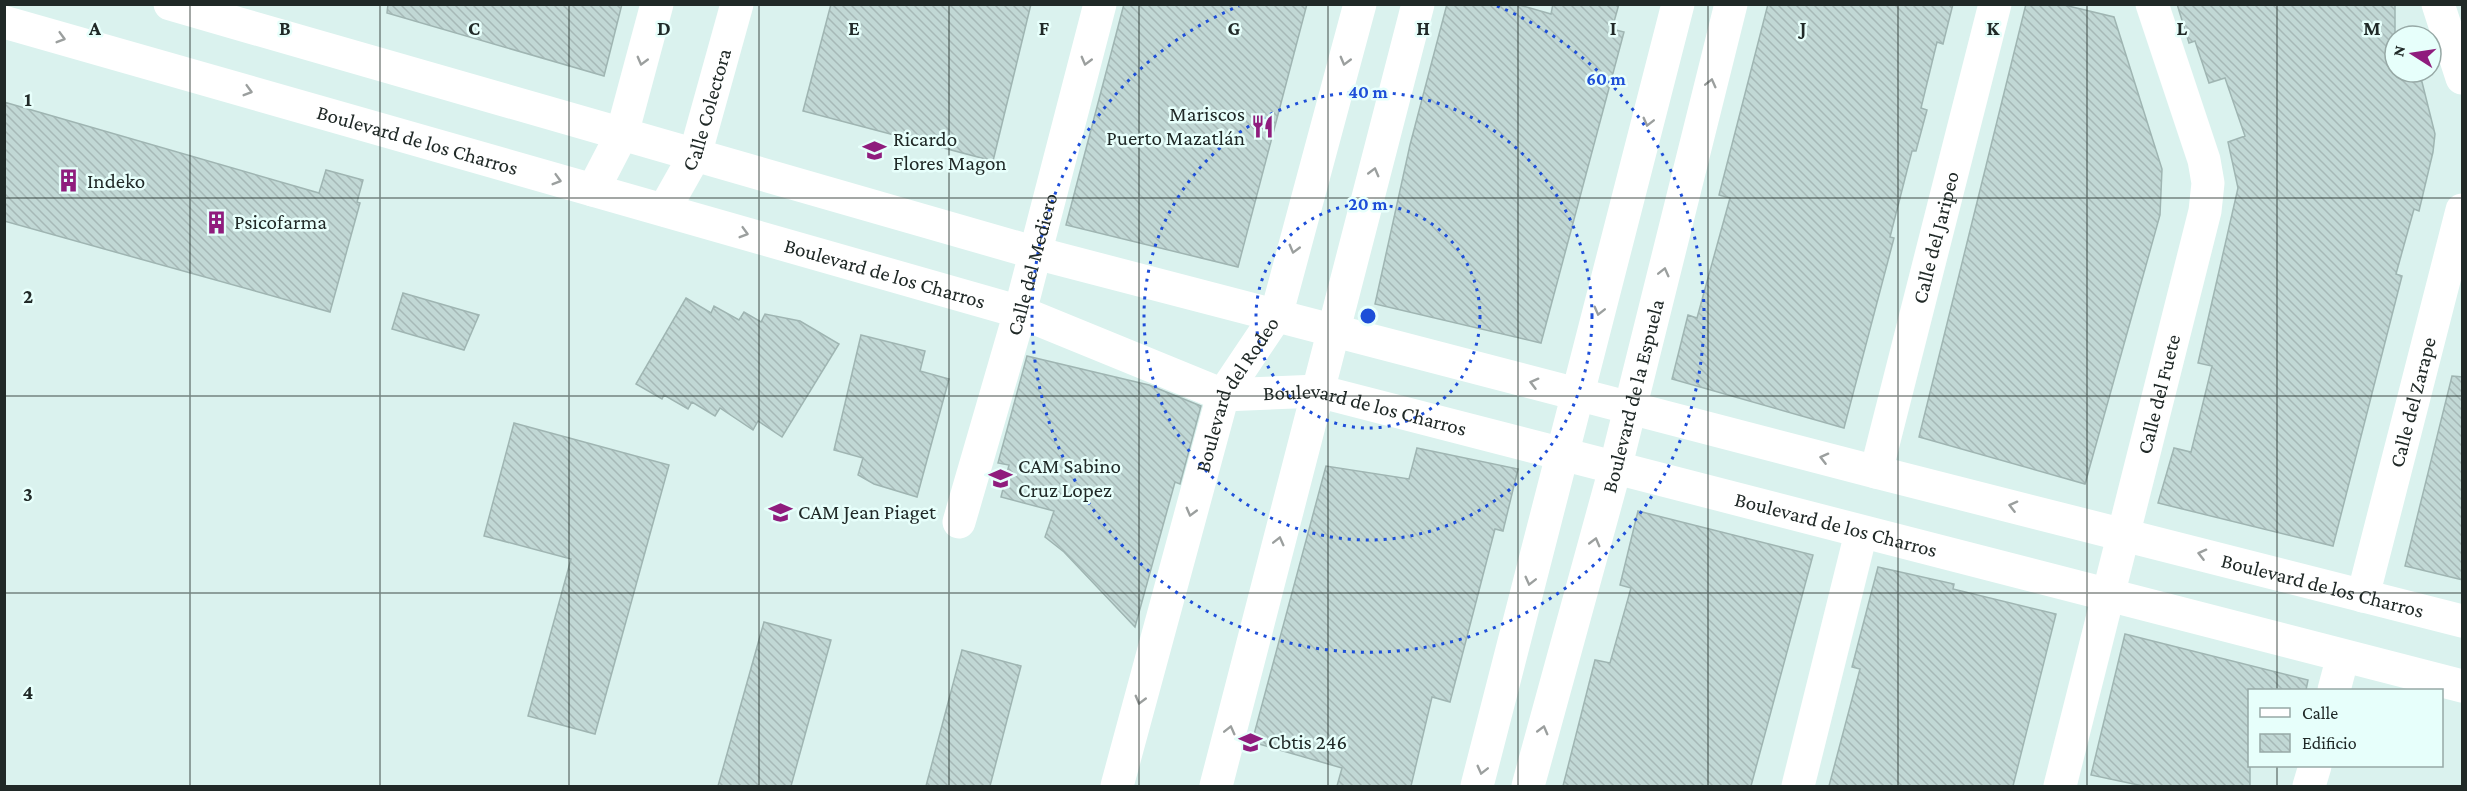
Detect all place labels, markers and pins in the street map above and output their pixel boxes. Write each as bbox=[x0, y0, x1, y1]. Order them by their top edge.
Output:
place label: Mariscos Puerto Mazatlán bbox=[1106, 102, 1245, 150]
restaurant icon: Mariscos Puerto Mazatlán bbox=[1250, 113, 1276, 139]
place label: Ricardo Flores Magon bbox=[893, 127, 1007, 175]
school or university icon: Ricardo Flores Magon bbox=[862, 138, 888, 164]
building icon: Indeko bbox=[56, 168, 82, 194]
place label: Indeko bbox=[87, 169, 145, 193]
building icon: Psicofarma bbox=[203, 209, 229, 235]
place label: Psicofarma bbox=[234, 210, 327, 234]
centre of rings bbox=[1358, 306, 1378, 326]
place label: CAM Sabino Cruz Lopez bbox=[1018, 454, 1121, 502]
school or university icon: CAM Sabino Cruz Lopez bbox=[987, 465, 1013, 491]
school or university icon: CAM Jean Piaget bbox=[767, 499, 793, 525]
place label: CAM Jean Piaget bbox=[798, 500, 937, 524]
school or university icon: Cbtis 246 bbox=[1237, 729, 1263, 755]
place label: Cbtis 246 bbox=[1268, 730, 1347, 754]

